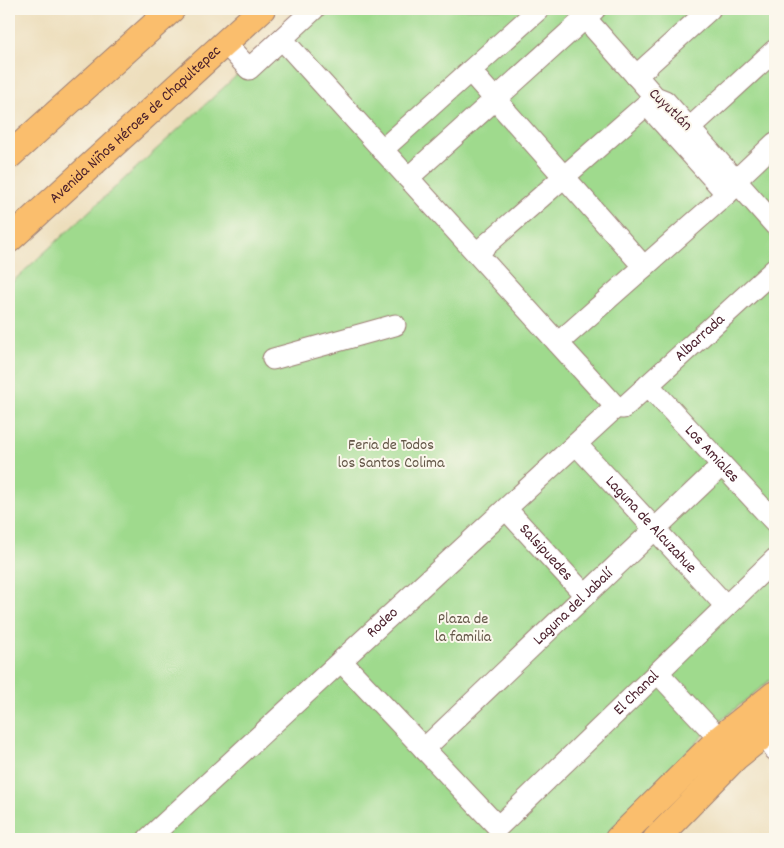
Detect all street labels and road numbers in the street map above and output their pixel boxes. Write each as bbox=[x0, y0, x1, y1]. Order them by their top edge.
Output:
street label: Avenida Niños Héroes de Chapultepec bbox=[44, 40, 226, 209]
street label: Cuyutlán bbox=[643, 83, 697, 137]
street label: Albarrada bbox=[669, 308, 731, 367]
street label: Los Amiales bbox=[679, 420, 745, 488]
street label: Laguna de Alcuzahue bbox=[600, 471, 702, 579]
street label: Salsipuedes bbox=[514, 519, 578, 586]
street label: Laguna del Jabalí bbox=[528, 562, 619, 651]
street label: Rodeo bbox=[361, 602, 404, 643]
street label: El Chanal bbox=[608, 665, 665, 721]

